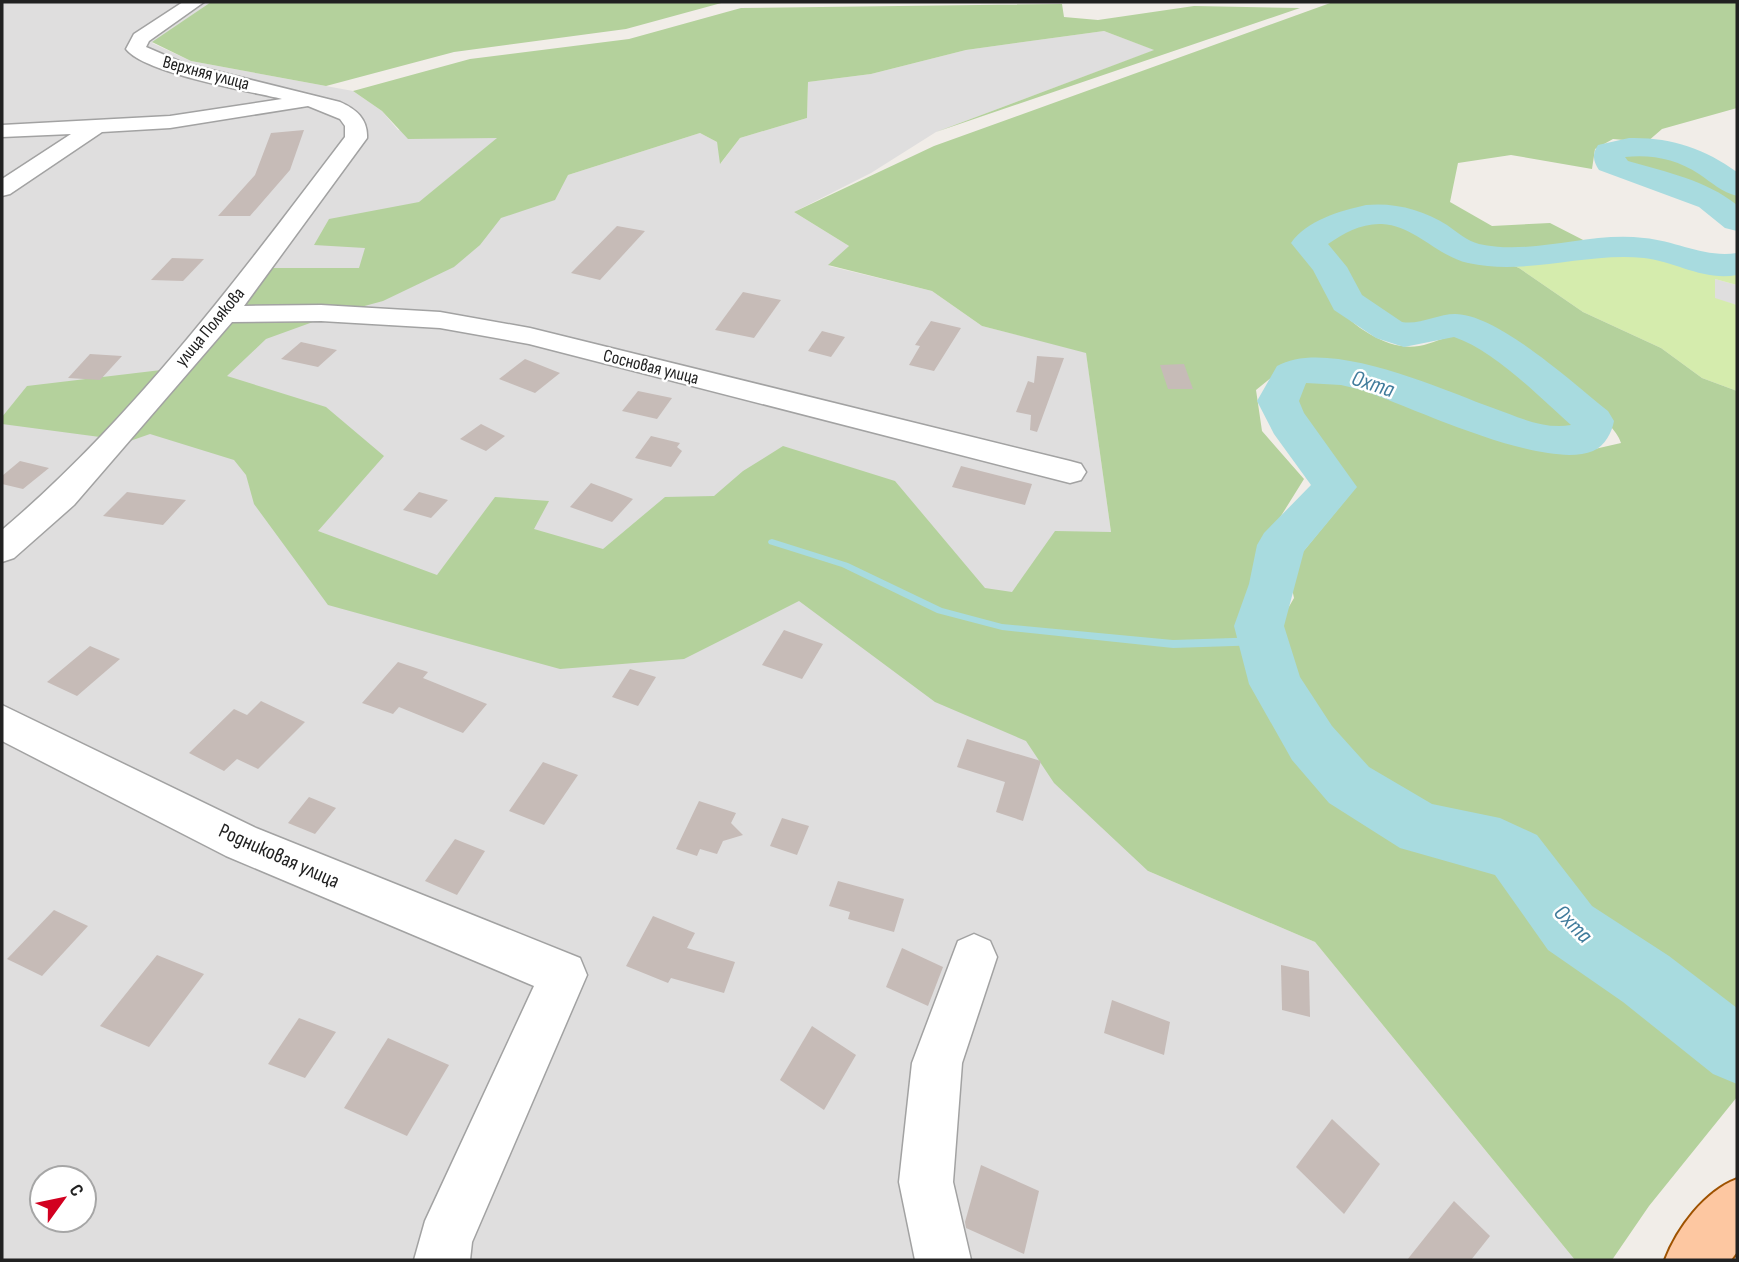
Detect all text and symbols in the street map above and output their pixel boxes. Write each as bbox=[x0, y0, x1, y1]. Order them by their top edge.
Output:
street label: Верхняя улица bbox=[160, 51, 252, 95]
street label: улица Полякова bbox=[171, 283, 249, 371]
street label: Сосновая улица bbox=[601, 345, 701, 389]
water label: Охта bbox=[1348, 364, 1399, 404]
street label: Родниковая улица bbox=[215, 818, 343, 894]
water label: Охта bbox=[1548, 899, 1599, 950]
north arrow bbox=[28, 1164, 98, 1234]
text: С bbox=[64, 1180, 88, 1201]

